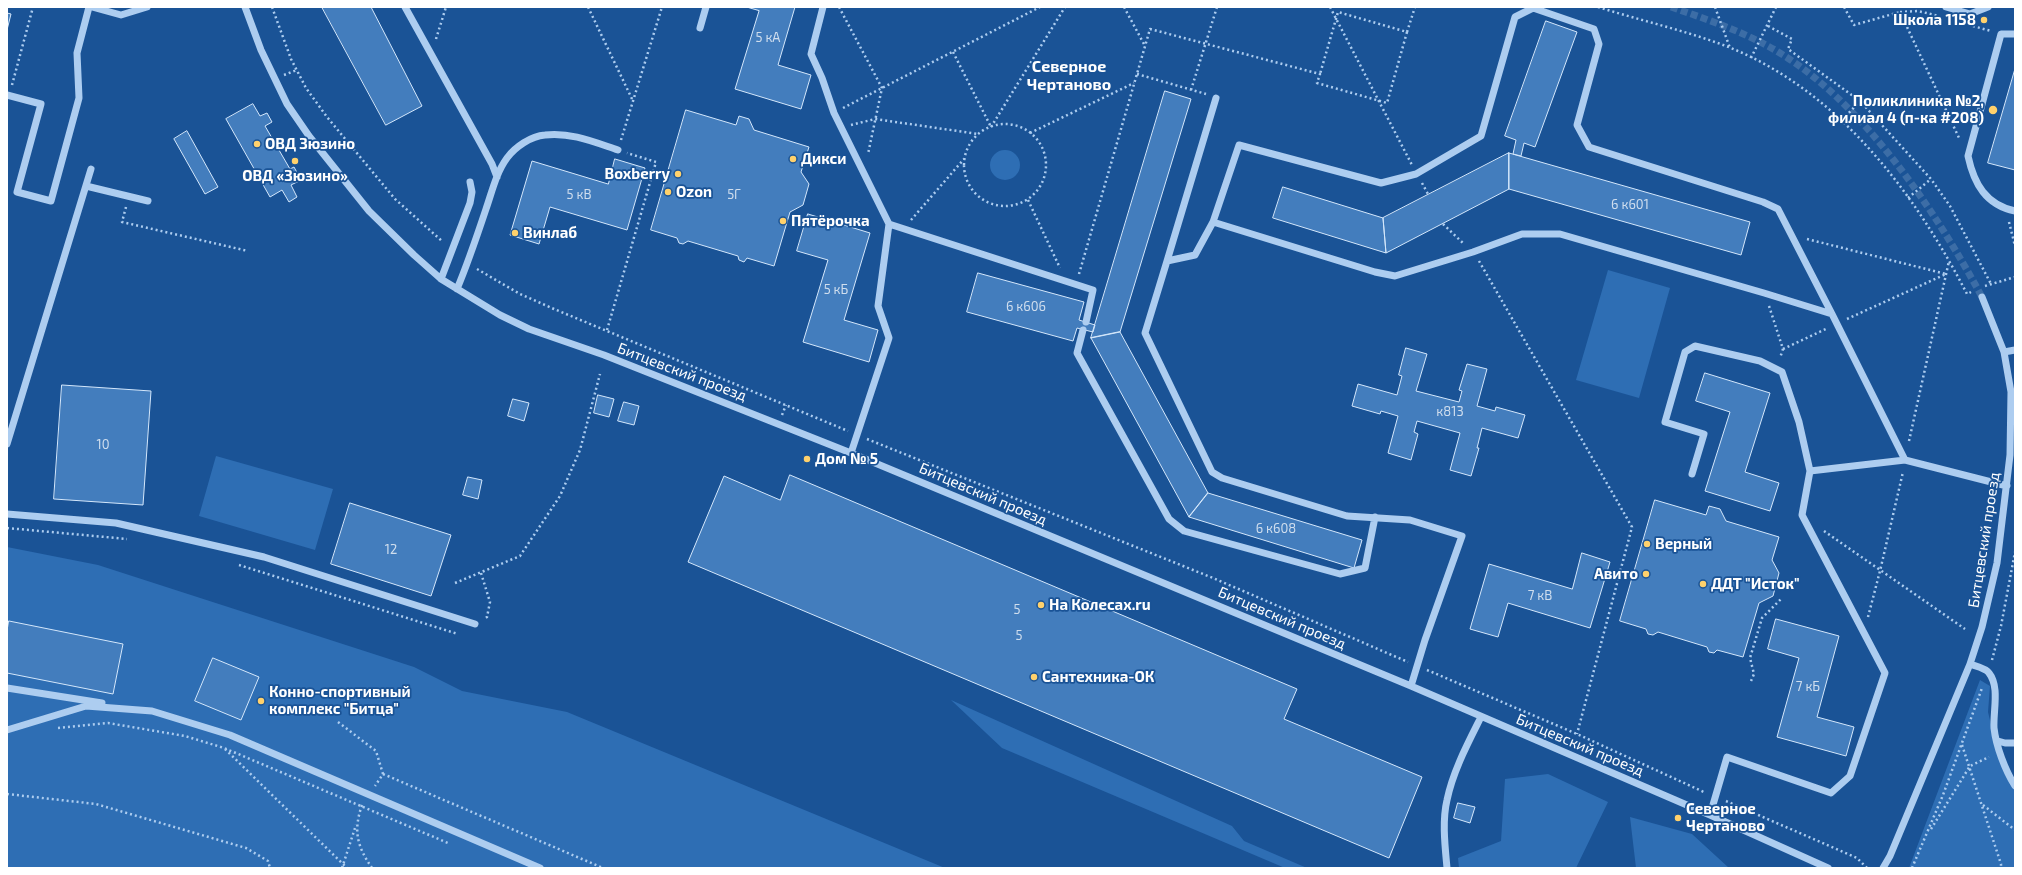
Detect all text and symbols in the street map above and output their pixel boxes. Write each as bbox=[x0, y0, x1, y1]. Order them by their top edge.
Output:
place label: Школа 1158 bbox=[1893, 11, 1976, 29]
marker: Школа 1158 bbox=[1979, 15, 1989, 25]
house number: 5 кА bbox=[756, 30, 780, 46]
district label: Северное Чертаново bbox=[1027, 57, 1111, 95]
place label: Поликлиника №2, филиал 4 (п-ка #208) bbox=[1828, 92, 1984, 127]
marker: Поликлиника №2, филиал 4 (п-ка #208) bbox=[1987, 104, 1999, 116]
place label: ОВД Зюзино bbox=[265, 135, 355, 153]
marker: ОВД Зюзино bbox=[252, 139, 262, 149]
place label: Дикси bbox=[801, 150, 846, 168]
marker: Дикси bbox=[788, 154, 798, 164]
marker: ОВД «Зюзино» bbox=[290, 156, 300, 166]
place label: Boxberry bbox=[605, 165, 670, 183]
place label: ОВД «Зюзино» bbox=[242, 167, 348, 185]
marker: Boxberry bbox=[673, 169, 683, 179]
place label: Ozon bbox=[676, 183, 712, 201]
house number: 5 кВ bbox=[567, 187, 591, 203]
marker: Ozon bbox=[663, 187, 673, 197]
house number: 5Г bbox=[727, 187, 741, 203]
house number: 6 к601 bbox=[1611, 197, 1649, 213]
place label: Пятёрочка bbox=[791, 212, 870, 230]
marker: Пятёрочка bbox=[778, 216, 788, 226]
place label: Винлаб bbox=[523, 224, 577, 242]
marker: Винлаб bbox=[510, 228, 520, 238]
house number: 5 кБ bbox=[824, 282, 848, 298]
house number: 6 к606 bbox=[1006, 299, 1046, 315]
street label: Битцевский проезд bbox=[615, 339, 749, 405]
house number: к813 bbox=[1436, 404, 1464, 420]
house number: 10 bbox=[96, 437, 110, 453]
place label: Дом № 5 bbox=[815, 450, 878, 468]
marker: Дом № 5 bbox=[802, 454, 812, 464]
street label: Битцевский проезд bbox=[916, 459, 1050, 529]
street label: Битцевский проезд bbox=[1964, 471, 2004, 609]
house number: 6 к608 bbox=[1256, 521, 1296, 537]
place label: Верный bbox=[1655, 535, 1712, 553]
marker: Верный bbox=[1642, 539, 1652, 549]
house number: 12 bbox=[385, 542, 397, 558]
place label: Авито bbox=[1594, 565, 1638, 583]
marker: Авито bbox=[1641, 569, 1651, 579]
place label: ДДТ "Исток" bbox=[1711, 575, 1800, 593]
marker: ДДТ "Исток" bbox=[1698, 579, 1708, 589]
street label: Битцевский проезд bbox=[1215, 583, 1349, 653]
house number: 7 кВ bbox=[1528, 588, 1552, 604]
place label: На Колесах.ru bbox=[1049, 596, 1151, 614]
marker: На Колесах.ru bbox=[1036, 600, 1046, 610]
house number: 5 bbox=[1014, 602, 1020, 618]
house number: 5 bbox=[1016, 628, 1022, 644]
place label: Сантехника-ОК bbox=[1042, 668, 1154, 686]
marker: Сантехника-ОК bbox=[1029, 672, 1039, 682]
house number: 7 кБ bbox=[1796, 679, 1820, 695]
place label: Конно-спортивный комплекс "Битца" bbox=[269, 683, 411, 718]
marker: Конно-спортивный комплекс "Битца" bbox=[256, 696, 266, 706]
street label: Битцевский проезд bbox=[1513, 710, 1647, 780]
place label: Северное Чертаново bbox=[1686, 800, 1765, 835]
marker: Северное Чертаново bbox=[1673, 813, 1683, 823]

